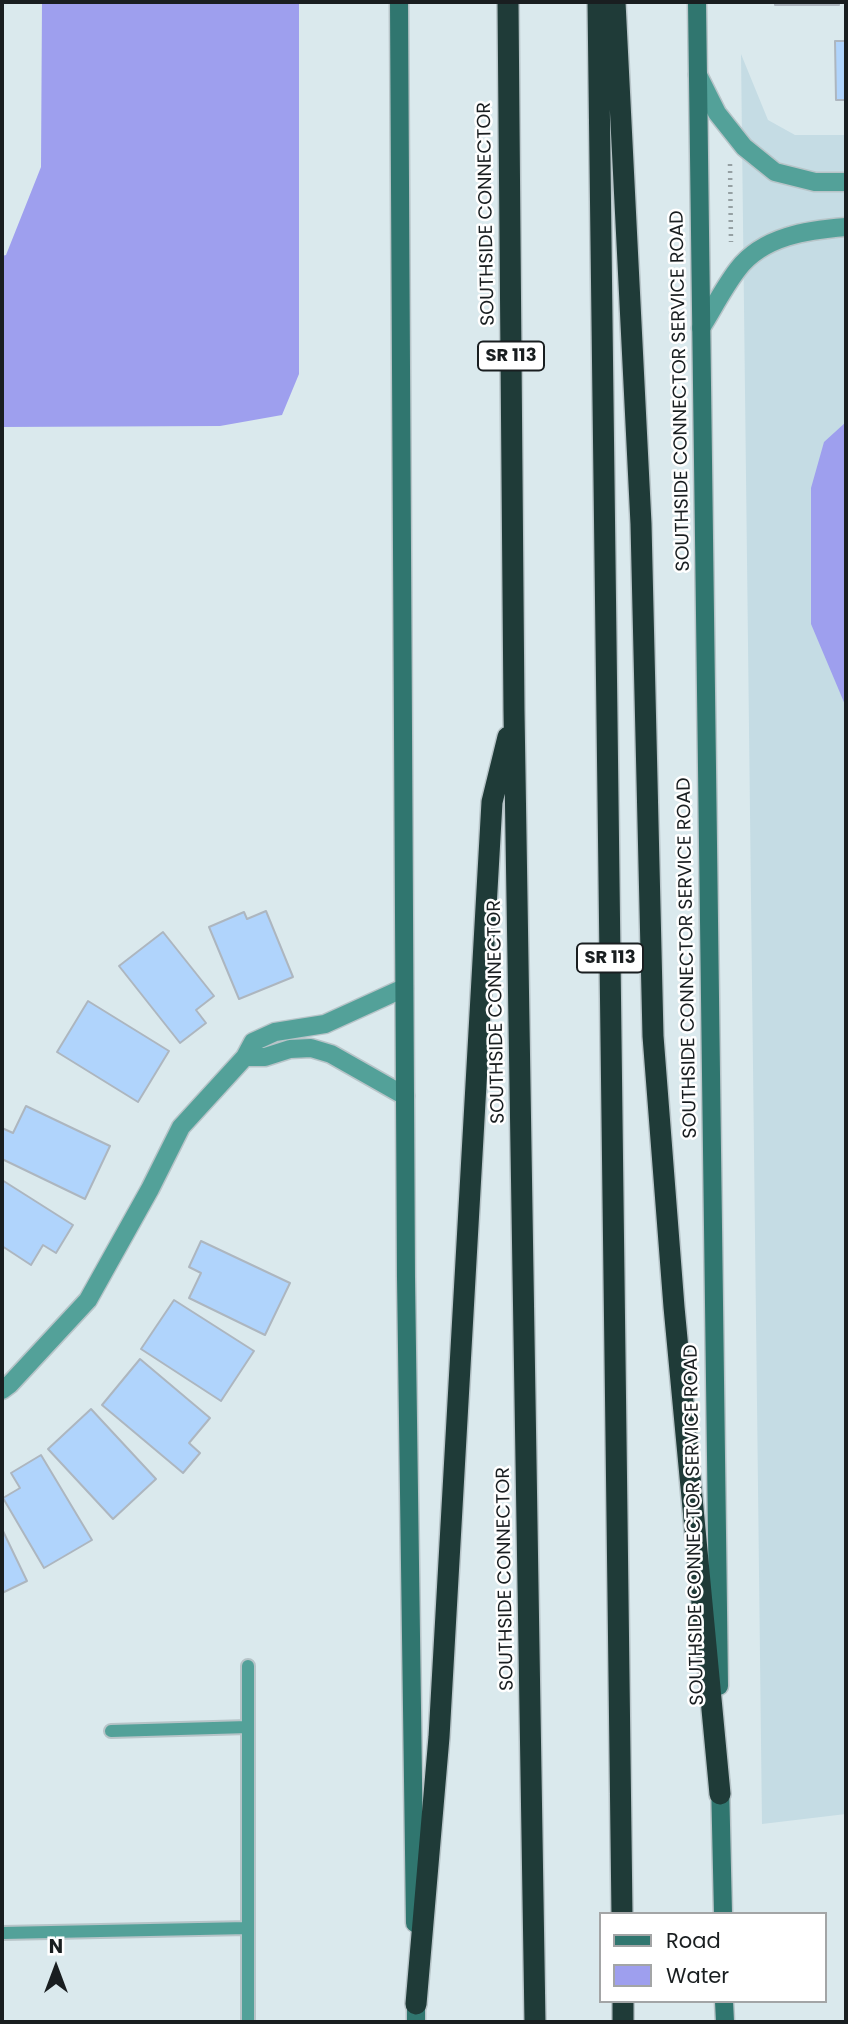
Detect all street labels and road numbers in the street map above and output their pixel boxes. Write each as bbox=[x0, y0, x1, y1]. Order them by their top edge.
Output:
street label: SOUTHSIDE CONNECTOR bbox=[474, 102, 500, 326]
street label: SOUTHSIDE CONNECTOR SERVICE ROAD bbox=[666, 210, 696, 572]
road number: SR 113 bbox=[478, 342, 544, 370]
street label: SOUTHSIDE CONNECTOR SERVICE ROAD bbox=[673, 777, 703, 1139]
street label: SOUTHSIDE CONNECTOR bbox=[484, 900, 510, 1124]
road number: SR 113 bbox=[577, 944, 643, 973]
street label: SOUTHSIDE CONNECTOR SERVICE ROAD bbox=[680, 1344, 710, 1706]
street label: SOUTHSIDE CONNECTOR bbox=[493, 1467, 519, 1691]

